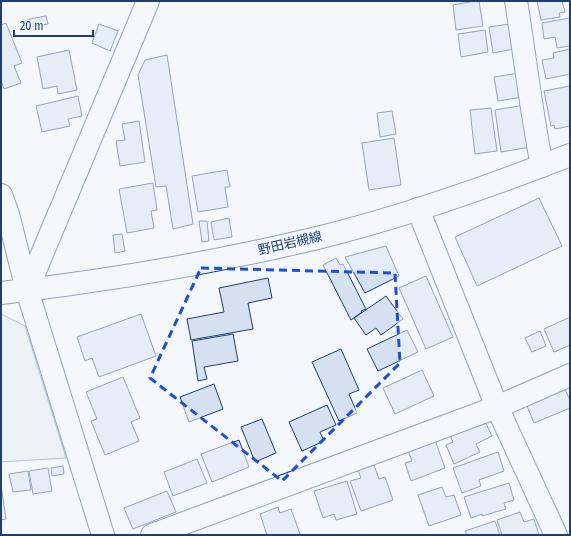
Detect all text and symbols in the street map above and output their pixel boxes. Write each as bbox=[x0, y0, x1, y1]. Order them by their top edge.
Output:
scale bar bbox=[14, 12, 93, 38]
text: 20 m bbox=[20, 19, 44, 33]
street label: 野田岩槻線 bbox=[257, 228, 323, 258]

